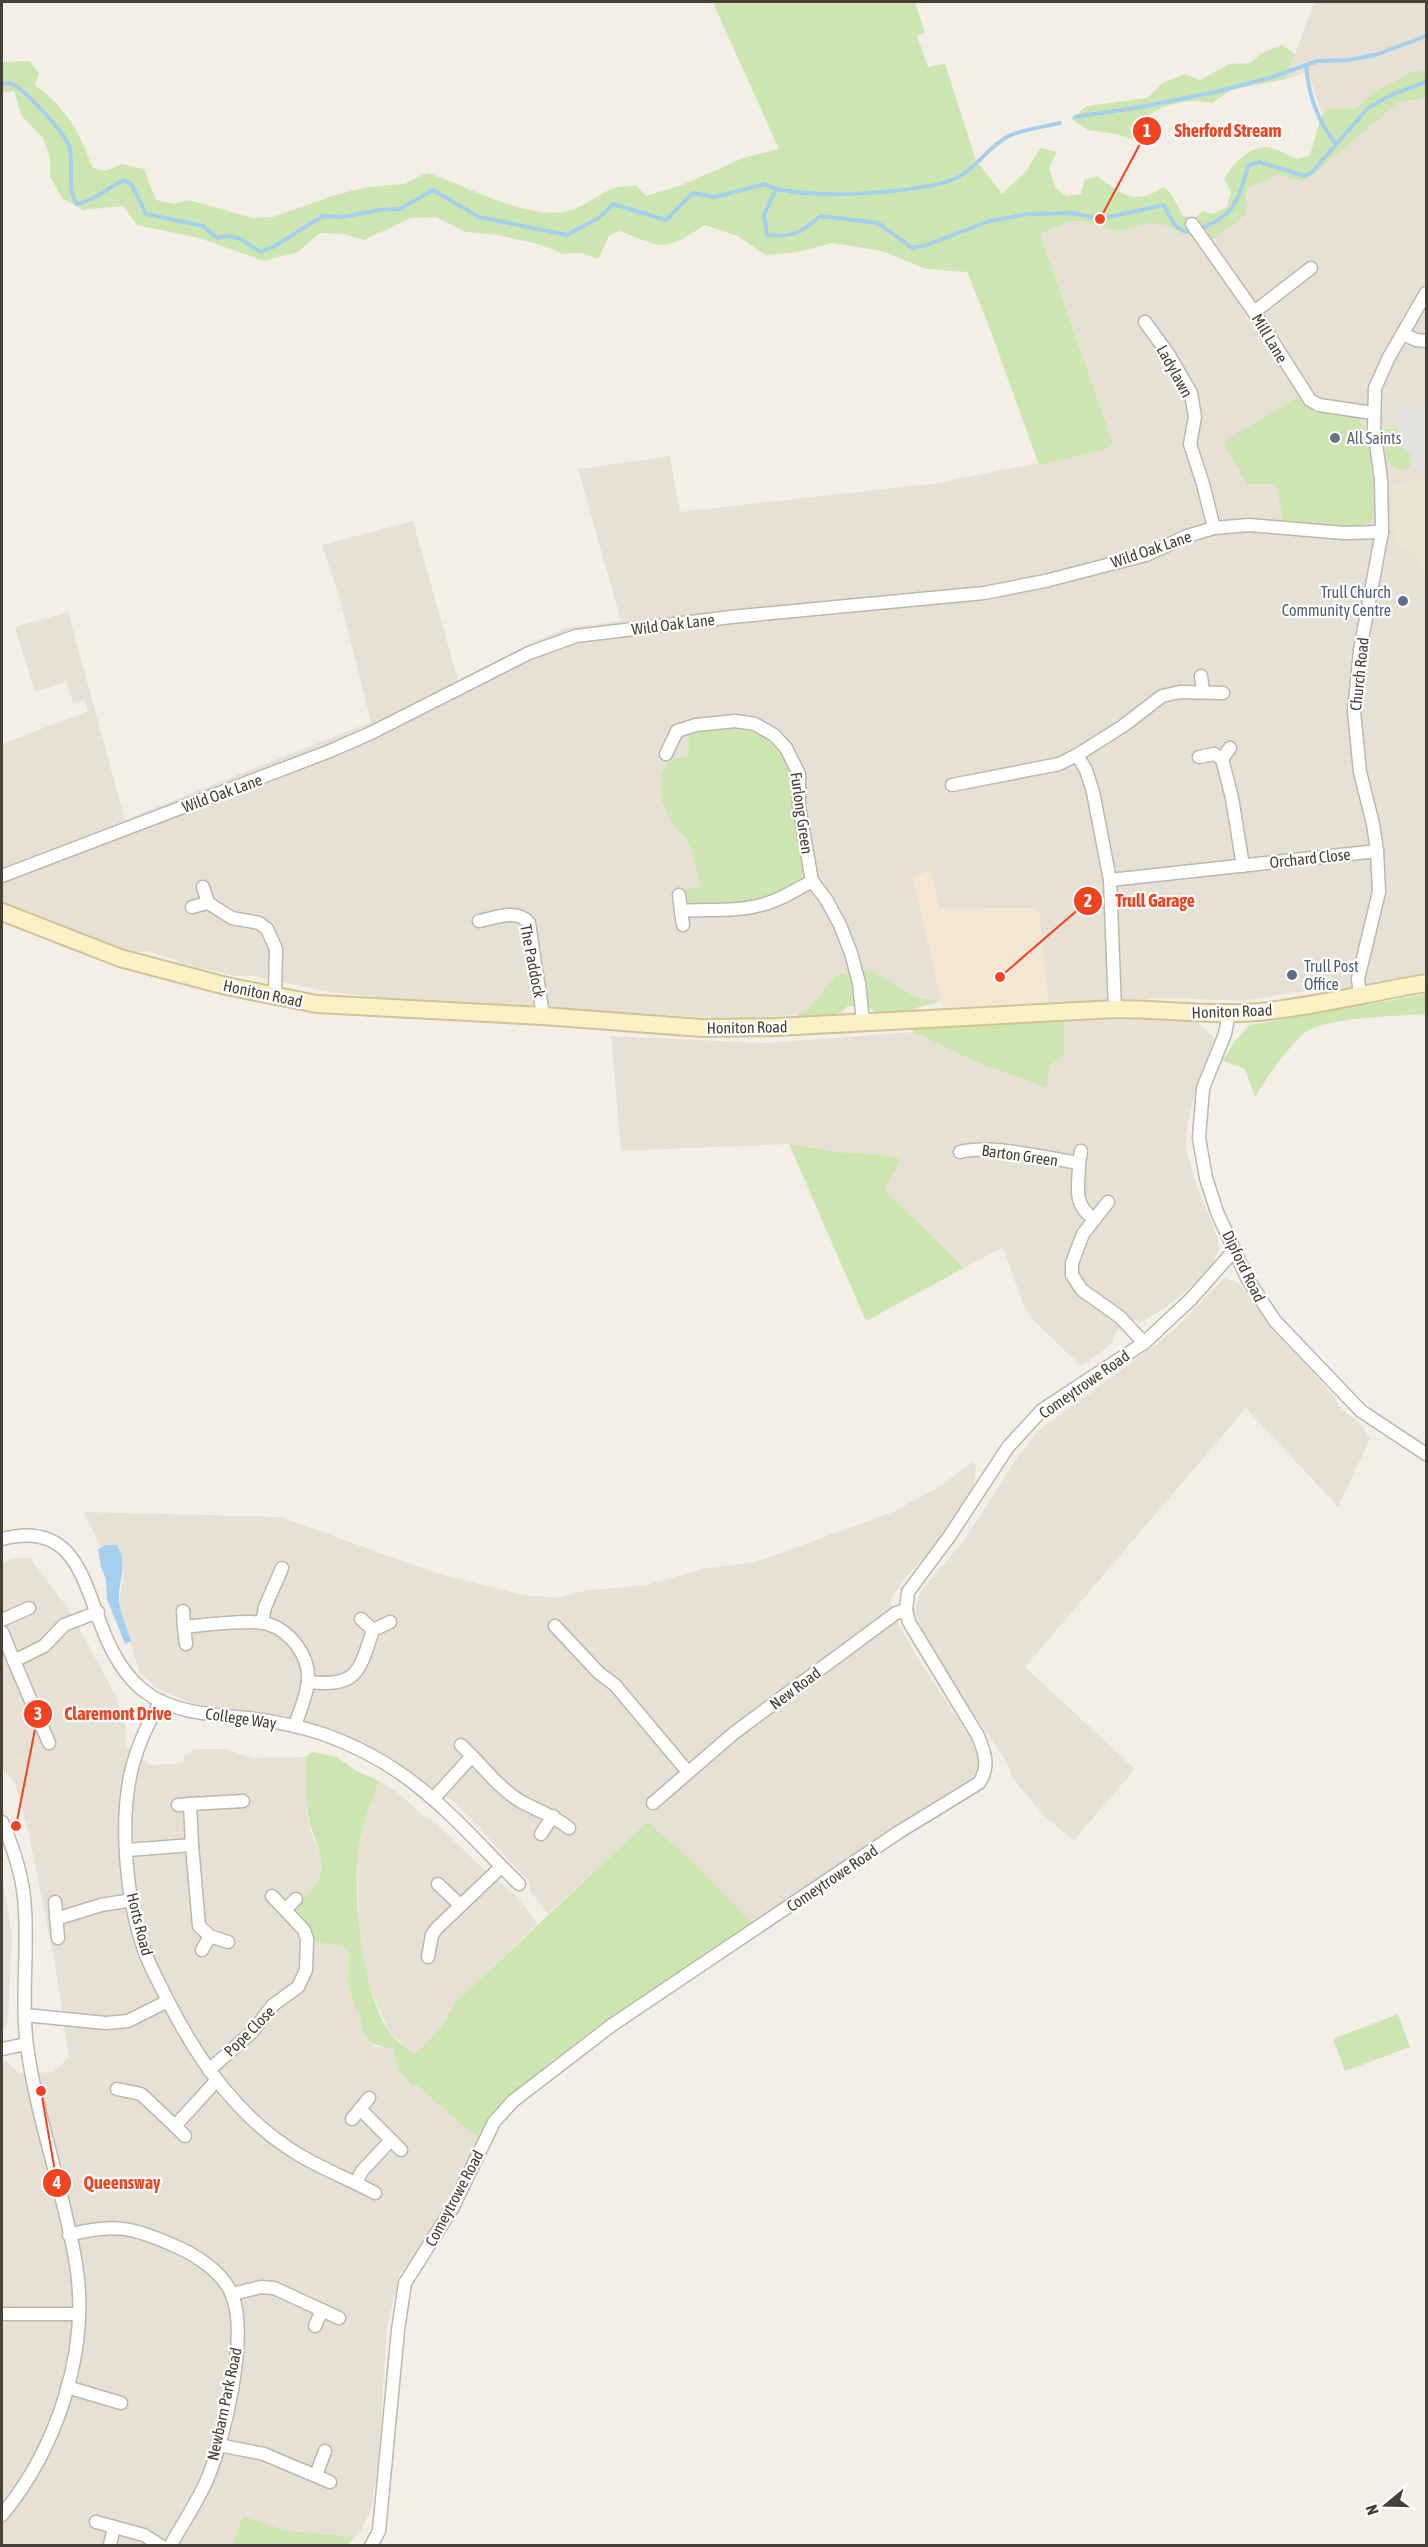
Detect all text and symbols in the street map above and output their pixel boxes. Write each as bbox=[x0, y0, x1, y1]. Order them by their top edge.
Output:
callout: Sherford Stream bbox=[1132, 113, 1293, 149]
text: 1 bbox=[1143, 120, 1151, 141]
text: Sherford Stream bbox=[1175, 120, 1281, 141]
street label: Mill Lane bbox=[1248, 310, 1292, 366]
street label: Ladylawn bbox=[1152, 342, 1197, 401]
place label: All Saints bbox=[1347, 429, 1402, 447]
marker: All Saints bbox=[1328, 431, 1342, 445]
street label: Wild Oak Lane bbox=[1108, 527, 1194, 571]
place label: Trull Church Community Centre bbox=[1282, 583, 1391, 620]
marker: Trull Church Community Centre bbox=[1396, 594, 1410, 608]
street label: Wild Oak Lane bbox=[630, 610, 716, 638]
street label: Church Road bbox=[1346, 636, 1372, 712]
street label: Wild Oak Lane bbox=[180, 770, 264, 816]
street label: Furlong Green bbox=[786, 771, 817, 855]
street label: Orchard Close bbox=[1269, 845, 1351, 871]
callout: Trull Garage bbox=[1073, 883, 1207, 919]
text: 2 bbox=[1084, 890, 1092, 911]
text: Trull Garage bbox=[1115, 890, 1195, 911]
street label: The Paddock bbox=[517, 923, 549, 999]
place label: Trull Post Office bbox=[1304, 957, 1359, 993]
marker: Trull Post Office bbox=[1285, 968, 1299, 982]
street label: Honiton Road bbox=[222, 976, 304, 1010]
street label: Honiton Road bbox=[1191, 1001, 1273, 1021]
street label: Honiton Road bbox=[706, 1017, 788, 1037]
street label: Barton Green bbox=[981, 1141, 1059, 1169]
street label: Dipford Road bbox=[1218, 1227, 1269, 1305]
street label: Comeytrowe Road bbox=[1035, 1346, 1133, 1423]
street label: New Road bbox=[766, 1663, 824, 1713]
callout: Claremont Drive bbox=[23, 1696, 184, 1732]
text: 3 bbox=[34, 1703, 42, 1724]
text: Claremont Drive bbox=[64, 1703, 172, 1724]
street label: College Way bbox=[204, 1704, 278, 1733]
street label: Comeytrowe Road bbox=[783, 1841, 882, 1916]
street label: Horts Road bbox=[123, 1891, 157, 1957]
street label: Pope Close bbox=[220, 2002, 279, 2061]
street label: Comeytrowe Road bbox=[421, 2147, 488, 2250]
callout: Queensway bbox=[42, 2165, 173, 2201]
text: 4 bbox=[52, 2172, 61, 2193]
text: Queensway bbox=[84, 2172, 161, 2193]
street label: Newbarn Park Road bbox=[203, 2346, 245, 2462]
north arrow bbox=[1356, 2475, 1416, 2535]
text: N bbox=[1362, 2502, 1382, 2517]

